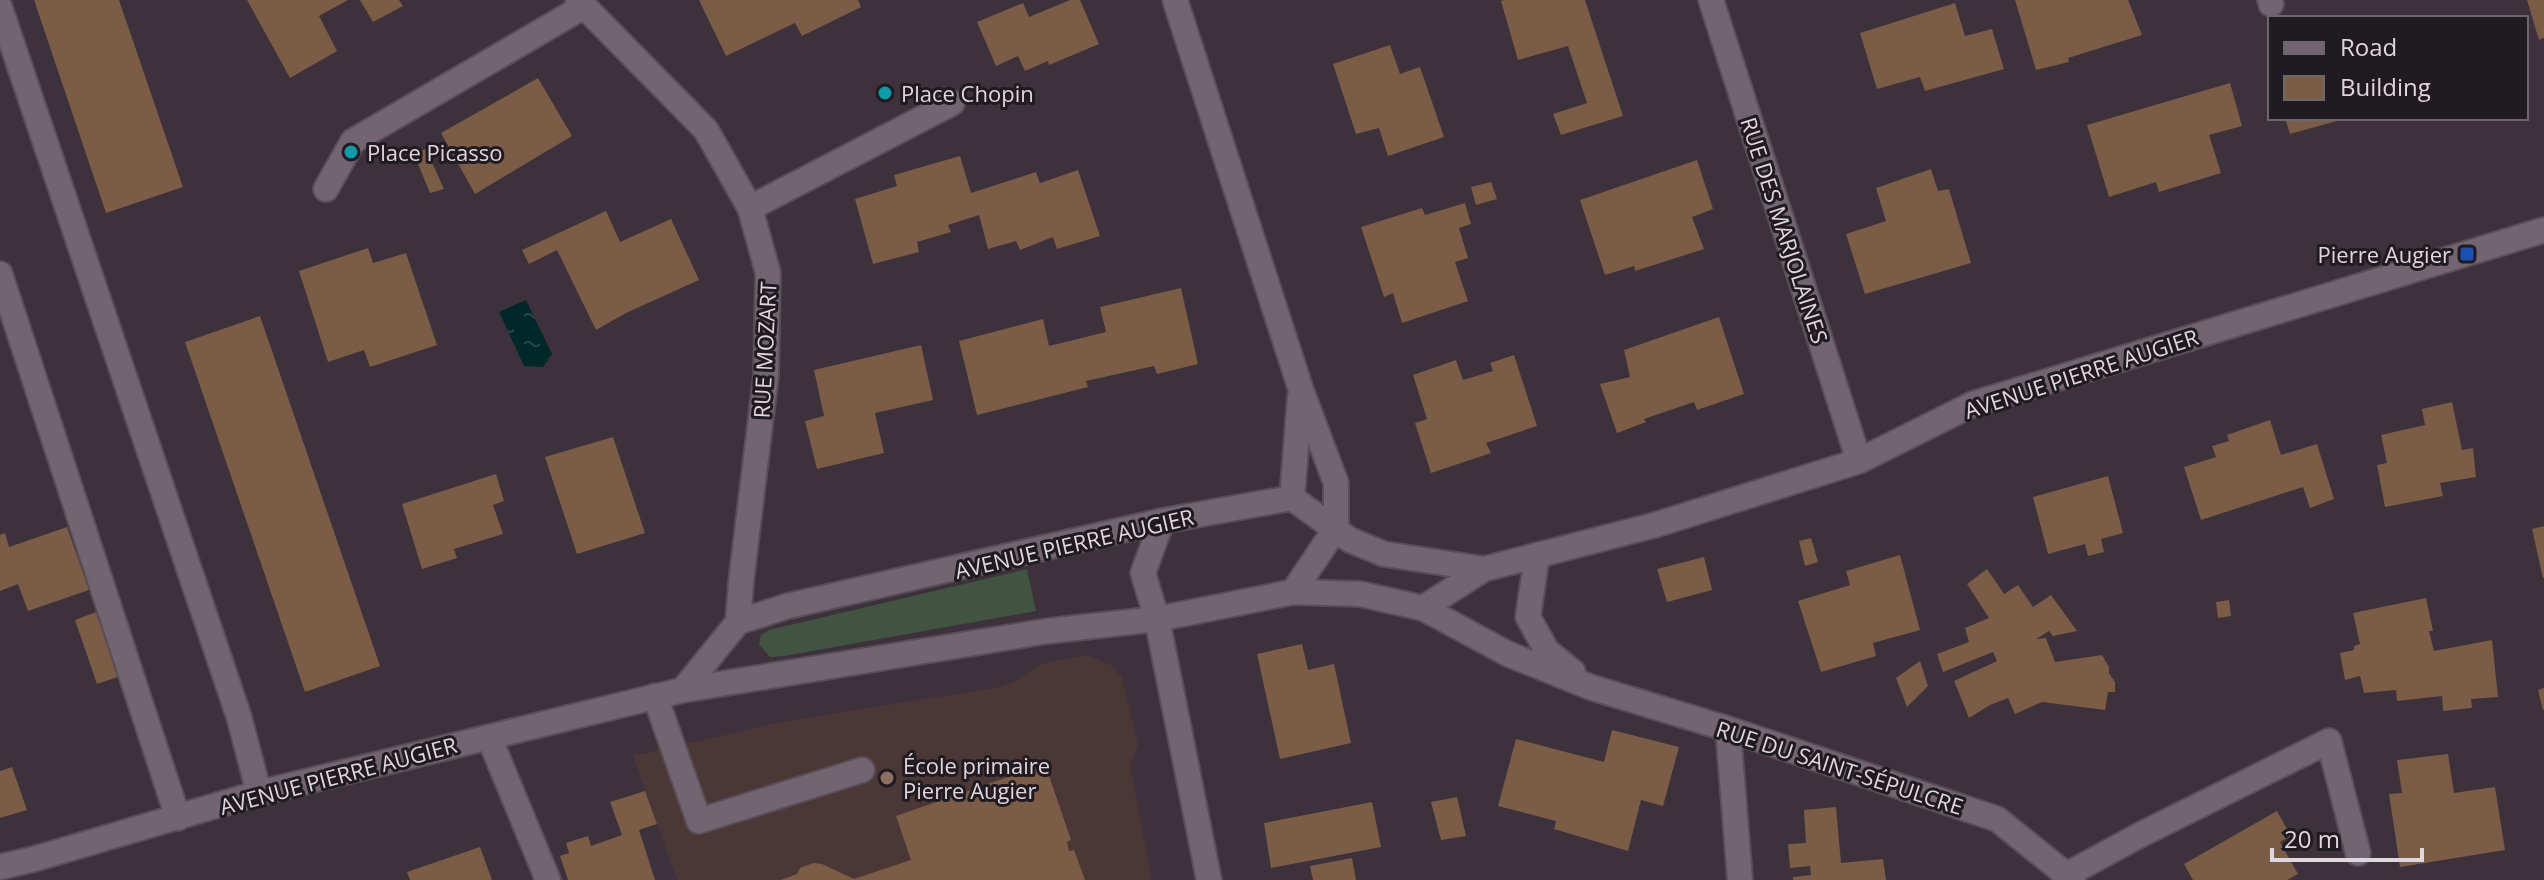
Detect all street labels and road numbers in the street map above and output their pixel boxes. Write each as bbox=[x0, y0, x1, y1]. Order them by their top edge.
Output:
street label: RUE DES MARJOLAINES bbox=[1734, 113, 1836, 347]
street label: RUE MOZART bbox=[745, 281, 783, 419]
street label: AVENUE PIERRE AUGIER bbox=[1960, 321, 2202, 425]
street label: AVENUE PIERRE AUGIER bbox=[952, 501, 1197, 585]
street label: RUE DU SAINT-SÉPULCRE bbox=[1713, 713, 1967, 821]
street label: AVENUE PIERRE AUGIER bbox=[216, 729, 460, 821]

